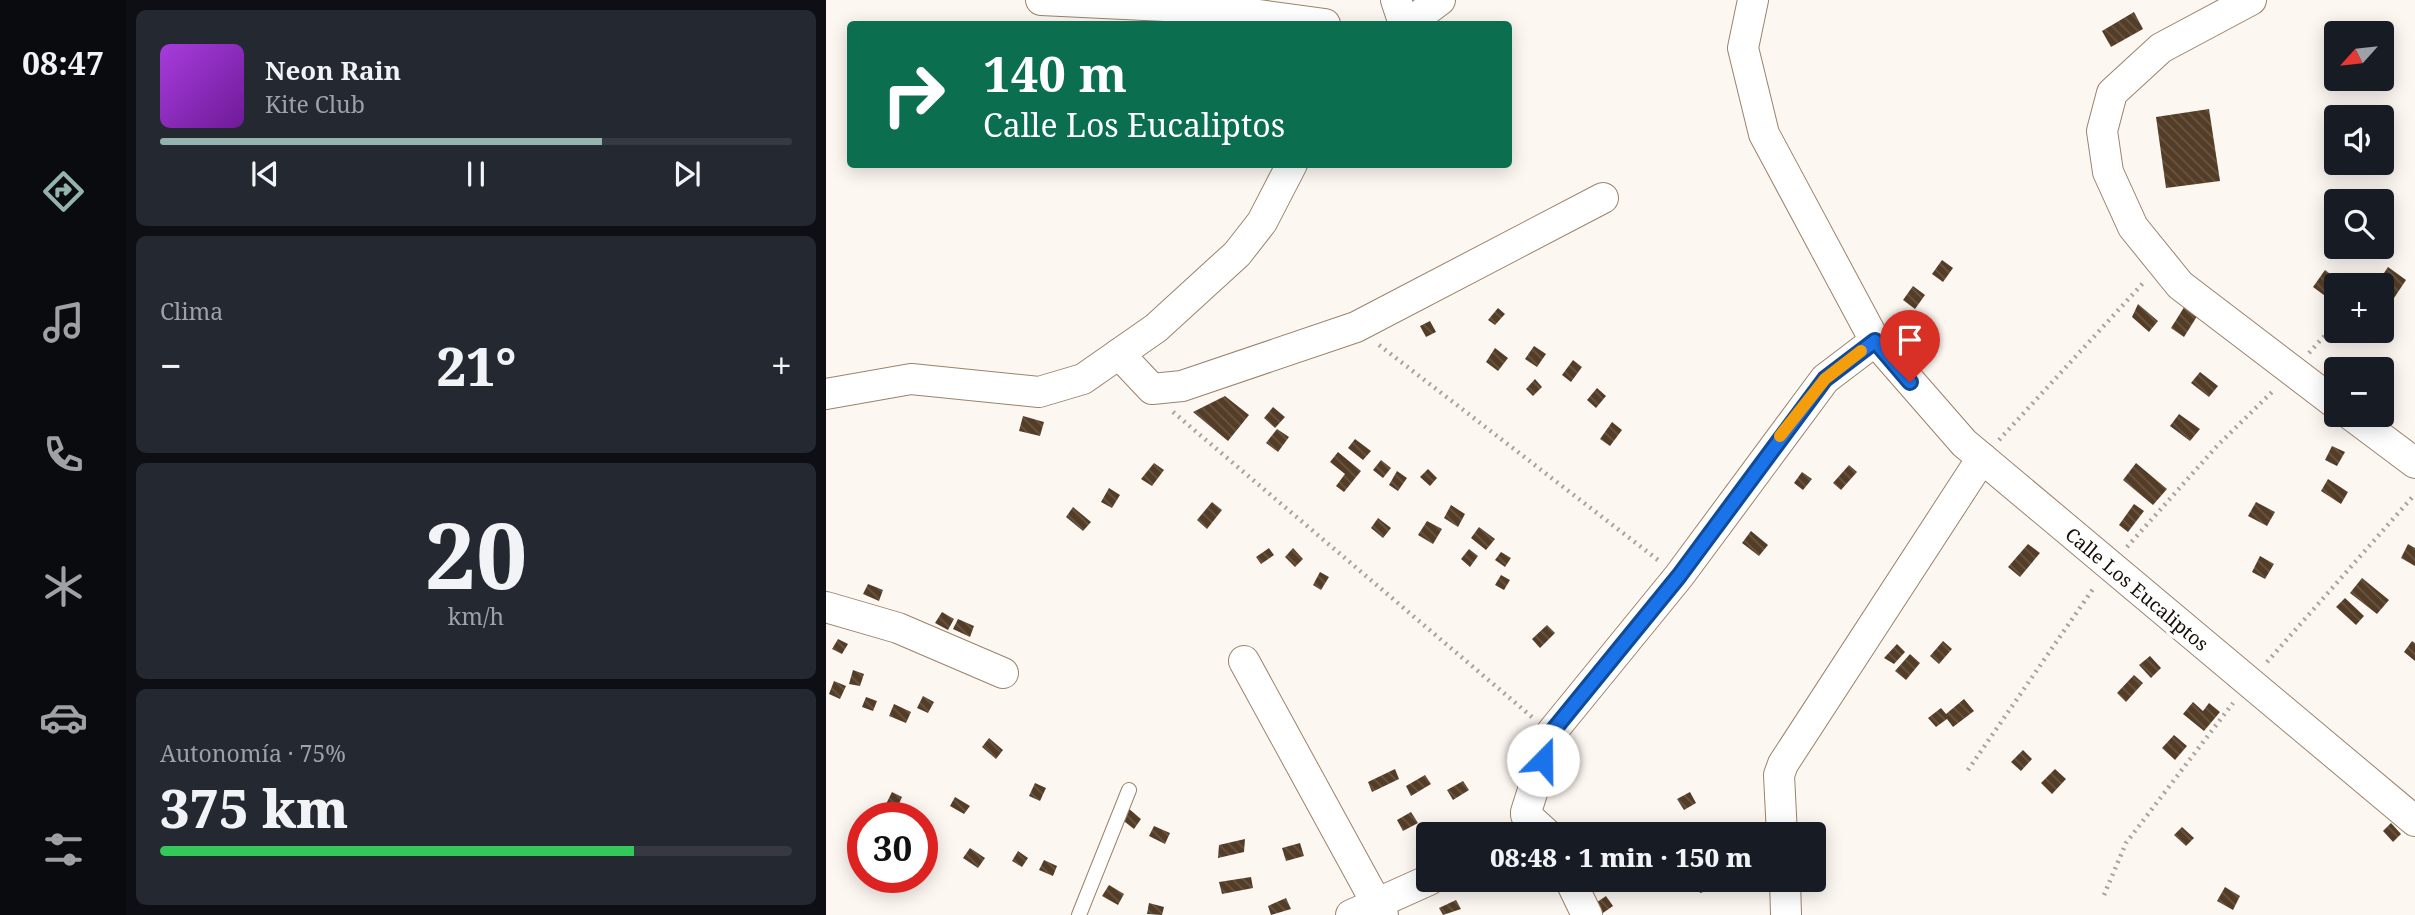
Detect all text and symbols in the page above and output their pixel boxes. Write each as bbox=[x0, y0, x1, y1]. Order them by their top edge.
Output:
north arrow bbox=[2324, 21, 2394, 91]
map controls bbox=[2324, 21, 2394, 427]
text: 140 m bbox=[983, 40, 1127, 106]
text: 08:47 bbox=[22, 41, 104, 84]
icon: right bbox=[868, 49, 959, 140]
text: Neon Rain bbox=[265, 52, 401, 88]
text: Kite Club bbox=[265, 88, 365, 120]
text: Calle Los Eucaliptos bbox=[983, 103, 1285, 146]
button: sound bbox=[2324, 105, 2394, 175]
icon: previous bbox=[246, 155, 284, 193]
icon: pause bbox=[457, 155, 495, 193]
icon: next bbox=[668, 155, 706, 193]
icon: directions bbox=[39, 167, 88, 216]
button: search bbox=[2324, 189, 2394, 259]
button: + bbox=[2324, 273, 2394, 343]
text: Clima bbox=[160, 295, 223, 327]
icon: music bbox=[39, 298, 88, 347]
pin bbox=[1880, 310, 1940, 382]
icon: arrive bbox=[1891, 321, 1929, 359]
text: 21° bbox=[436, 330, 516, 401]
text: − bbox=[160, 339, 182, 391]
text: + bbox=[771, 339, 792, 391]
button: − bbox=[2324, 357, 2394, 427]
icon: phone bbox=[39, 430, 88, 479]
text: 20 bbox=[425, 492, 527, 616]
street label: Calle Los Eucaliptos bbox=[2060, 521, 2214, 657]
icon: climate bbox=[39, 562, 88, 611]
text: km/h bbox=[448, 600, 504, 632]
icon: car bbox=[39, 693, 88, 742]
position arrow bbox=[1506, 723, 1580, 797]
text: Autonomía · 75% bbox=[160, 737, 346, 769]
text: 375 km bbox=[160, 772, 348, 843]
speed limit sign: 30 bbox=[847, 802, 938, 893]
icon: filters bbox=[39, 825, 88, 874]
text: 08:48 · 1 min · 150 m bbox=[1490, 839, 1752, 875]

